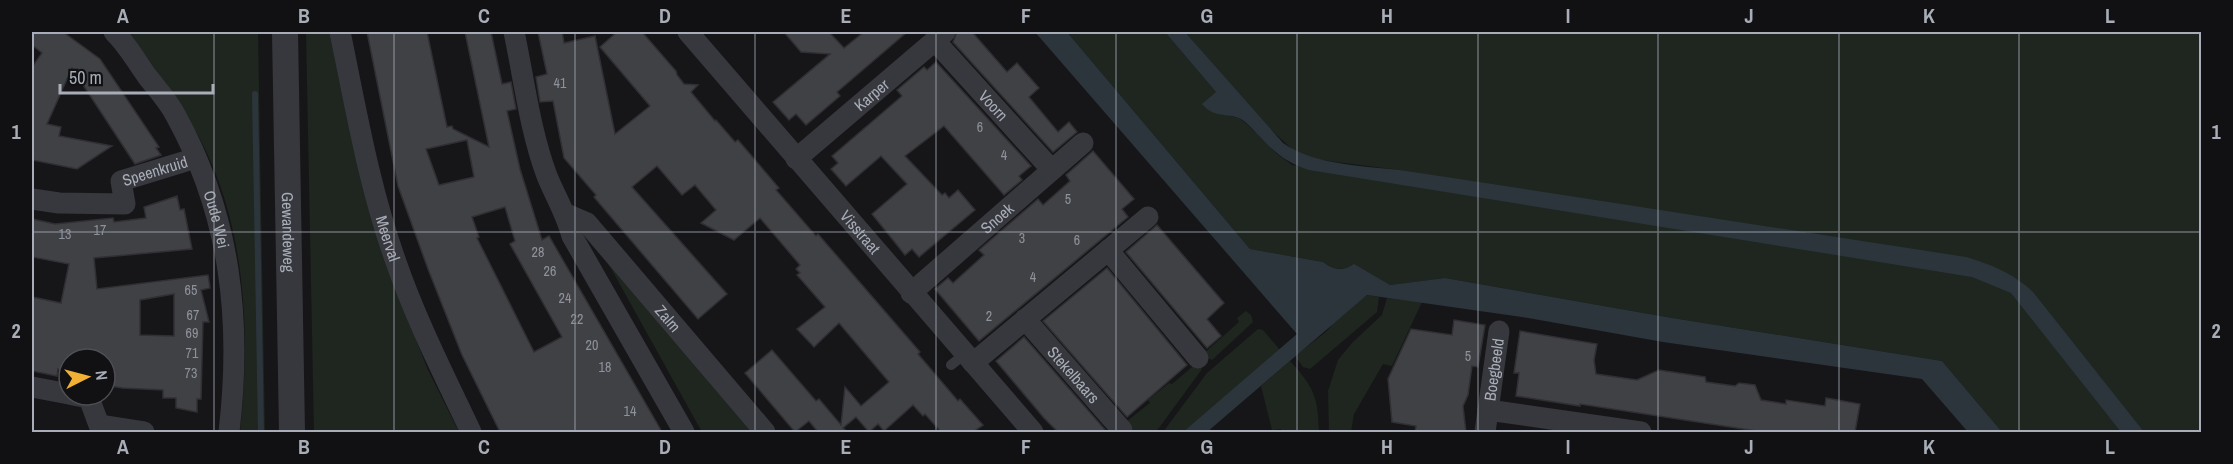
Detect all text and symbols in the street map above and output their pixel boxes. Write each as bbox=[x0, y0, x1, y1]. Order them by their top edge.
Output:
text: A bbox=[117, 2, 129, 29]
text: B bbox=[298, 2, 310, 29]
text: C bbox=[478, 2, 490, 29]
text: D bbox=[659, 2, 671, 29]
text: E bbox=[841, 2, 852, 29]
text: F bbox=[1021, 2, 1031, 29]
text: G bbox=[1201, 2, 1213, 29]
text: H bbox=[1381, 2, 1393, 29]
text: I bbox=[1566, 2, 1570, 29]
text: J bbox=[1744, 2, 1754, 29]
text: K bbox=[1923, 2, 1935, 29]
text: L bbox=[2105, 2, 2115, 29]
scale bar bbox=[60, 57, 213, 95]
text: 50 m bbox=[69, 65, 102, 90]
street label: Karper bbox=[849, 73, 894, 116]
house number: 41 bbox=[554, 74, 567, 92]
street label: Voorn bbox=[974, 85, 1013, 126]
text: 1 bbox=[11, 118, 21, 145]
house number: 6 bbox=[977, 118, 983, 136]
text: 1 bbox=[2211, 118, 2221, 145]
house number: 4 bbox=[1001, 146, 1008, 164]
street label: Speenkruid bbox=[119, 150, 190, 191]
street label: Oude Wei bbox=[199, 188, 235, 250]
house number: 5 bbox=[1065, 190, 1071, 208]
street label: Gewandeweg bbox=[277, 192, 300, 273]
street label: Snoek bbox=[976, 197, 1019, 239]
street label: Visstraat bbox=[835, 205, 886, 259]
street label: Meerval bbox=[371, 213, 406, 264]
house number: 17 bbox=[94, 221, 106, 239]
house number: 13 bbox=[59, 225, 71, 243]
house number: 3 bbox=[1019, 229, 1025, 247]
house number: 6 bbox=[1074, 231, 1080, 249]
house number: 28 bbox=[532, 243, 544, 261]
house number: 26 bbox=[544, 262, 556, 280]
house number: 4 bbox=[1030, 268, 1037, 286]
house number: 65 bbox=[185, 281, 197, 299]
house number: 24 bbox=[559, 289, 572, 307]
street label: Zalm bbox=[650, 300, 686, 337]
house number: 67 bbox=[187, 306, 199, 324]
house number: 2 bbox=[986, 307, 992, 325]
house number: 22 bbox=[571, 310, 583, 328]
text: 2 bbox=[11, 317, 21, 344]
text: 2 bbox=[2211, 317, 2221, 344]
house number: 69 bbox=[186, 324, 198, 342]
house number: 20 bbox=[586, 336, 598, 354]
street label: Boegbeeld bbox=[1478, 337, 1509, 402]
street label: Stekelbaars bbox=[1043, 341, 1105, 408]
house number: 71 bbox=[186, 344, 199, 362]
north arrow bbox=[57, 347, 117, 407]
house number: 5 bbox=[1465, 347, 1471, 365]
house number: 18 bbox=[599, 358, 611, 376]
house number: 73 bbox=[185, 364, 197, 382]
text: N bbox=[90, 370, 113, 381]
house number: 14 bbox=[624, 402, 637, 420]
text: A bbox=[117, 433, 129, 460]
text: B bbox=[298, 433, 310, 460]
text: C bbox=[478, 433, 490, 460]
text: D bbox=[659, 433, 671, 460]
text: E bbox=[841, 433, 852, 460]
text: F bbox=[1021, 433, 1031, 460]
text: G bbox=[1201, 433, 1213, 460]
text: H bbox=[1381, 433, 1393, 460]
text: I bbox=[1566, 433, 1570, 460]
text: J bbox=[1744, 433, 1754, 460]
text: K bbox=[1923, 433, 1935, 460]
text: L bbox=[2105, 433, 2115, 460]

